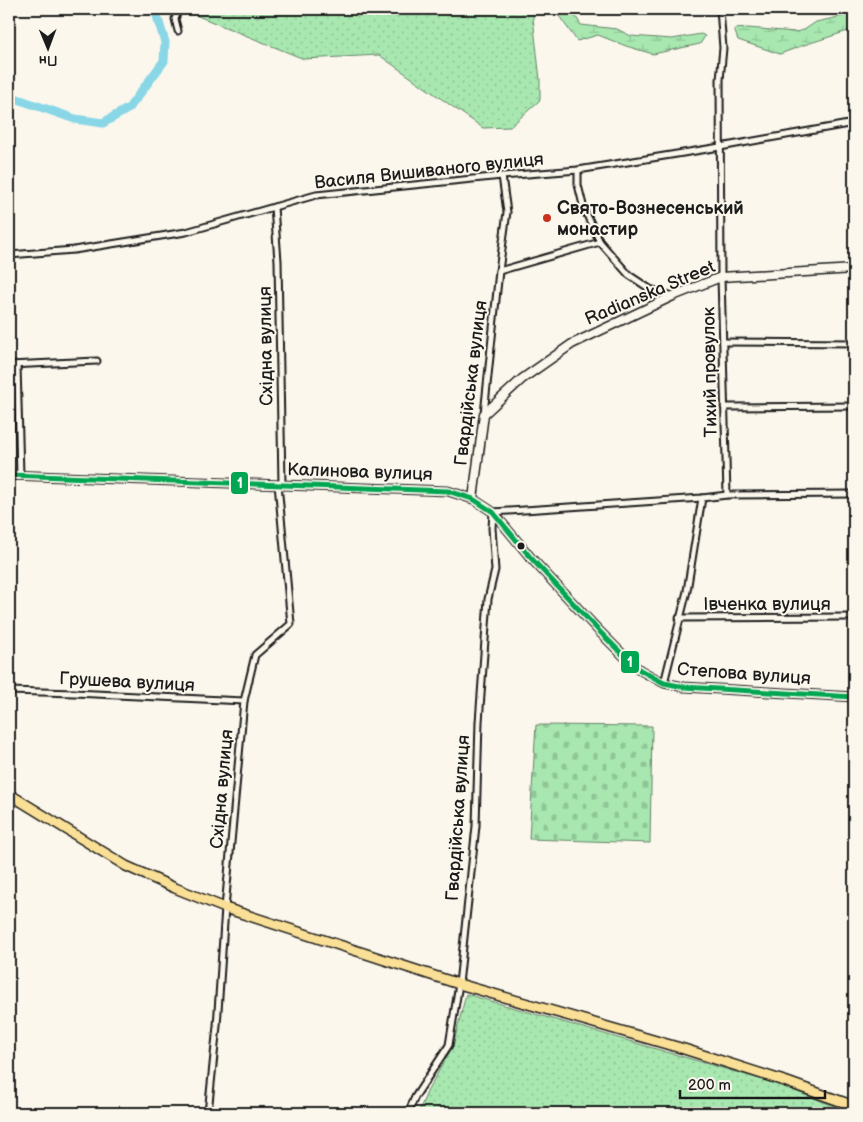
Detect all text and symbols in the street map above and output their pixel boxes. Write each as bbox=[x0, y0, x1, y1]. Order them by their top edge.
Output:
north arrow bbox=[22, 22, 72, 72]
text: Пн bbox=[39, 52, 58, 69]
street label: Василя Вишиваного вулиця bbox=[313, 149, 545, 193]
place label: Cвято-Вознесенський монастир bbox=[557, 198, 744, 240]
marker: Cвято-Вознесенський монастир bbox=[541, 212, 553, 224]
street label: Radianska Street bbox=[582, 256, 719, 330]
street label: Східна вулиця bbox=[254, 286, 278, 406]
street label: Гвардійська вулиця bbox=[450, 299, 492, 467]
street label: Тихий провулок bbox=[698, 306, 722, 438]
street label: Калинова вулиця bbox=[287, 459, 433, 485]
line badge: 1 bbox=[230, 471, 249, 495]
text: 1 bbox=[237, 475, 243, 492]
unlabelled marker bbox=[516, 541, 526, 551]
street label: Івченка вулиця bbox=[703, 594, 831, 615]
line badge: 1 bbox=[620, 650, 640, 674]
text: 1 bbox=[627, 654, 633, 671]
street label: Степова вулиця bbox=[676, 659, 812, 689]
street label: Грушева вулиця bbox=[59, 668, 195, 696]
street label: Східна вулиця bbox=[206, 728, 238, 850]
street label: Гвардійська вулиця bbox=[442, 734, 474, 902]
scale bar bbox=[680, 1067, 826, 1099]
text: 200 m bbox=[688, 1076, 731, 1095]

